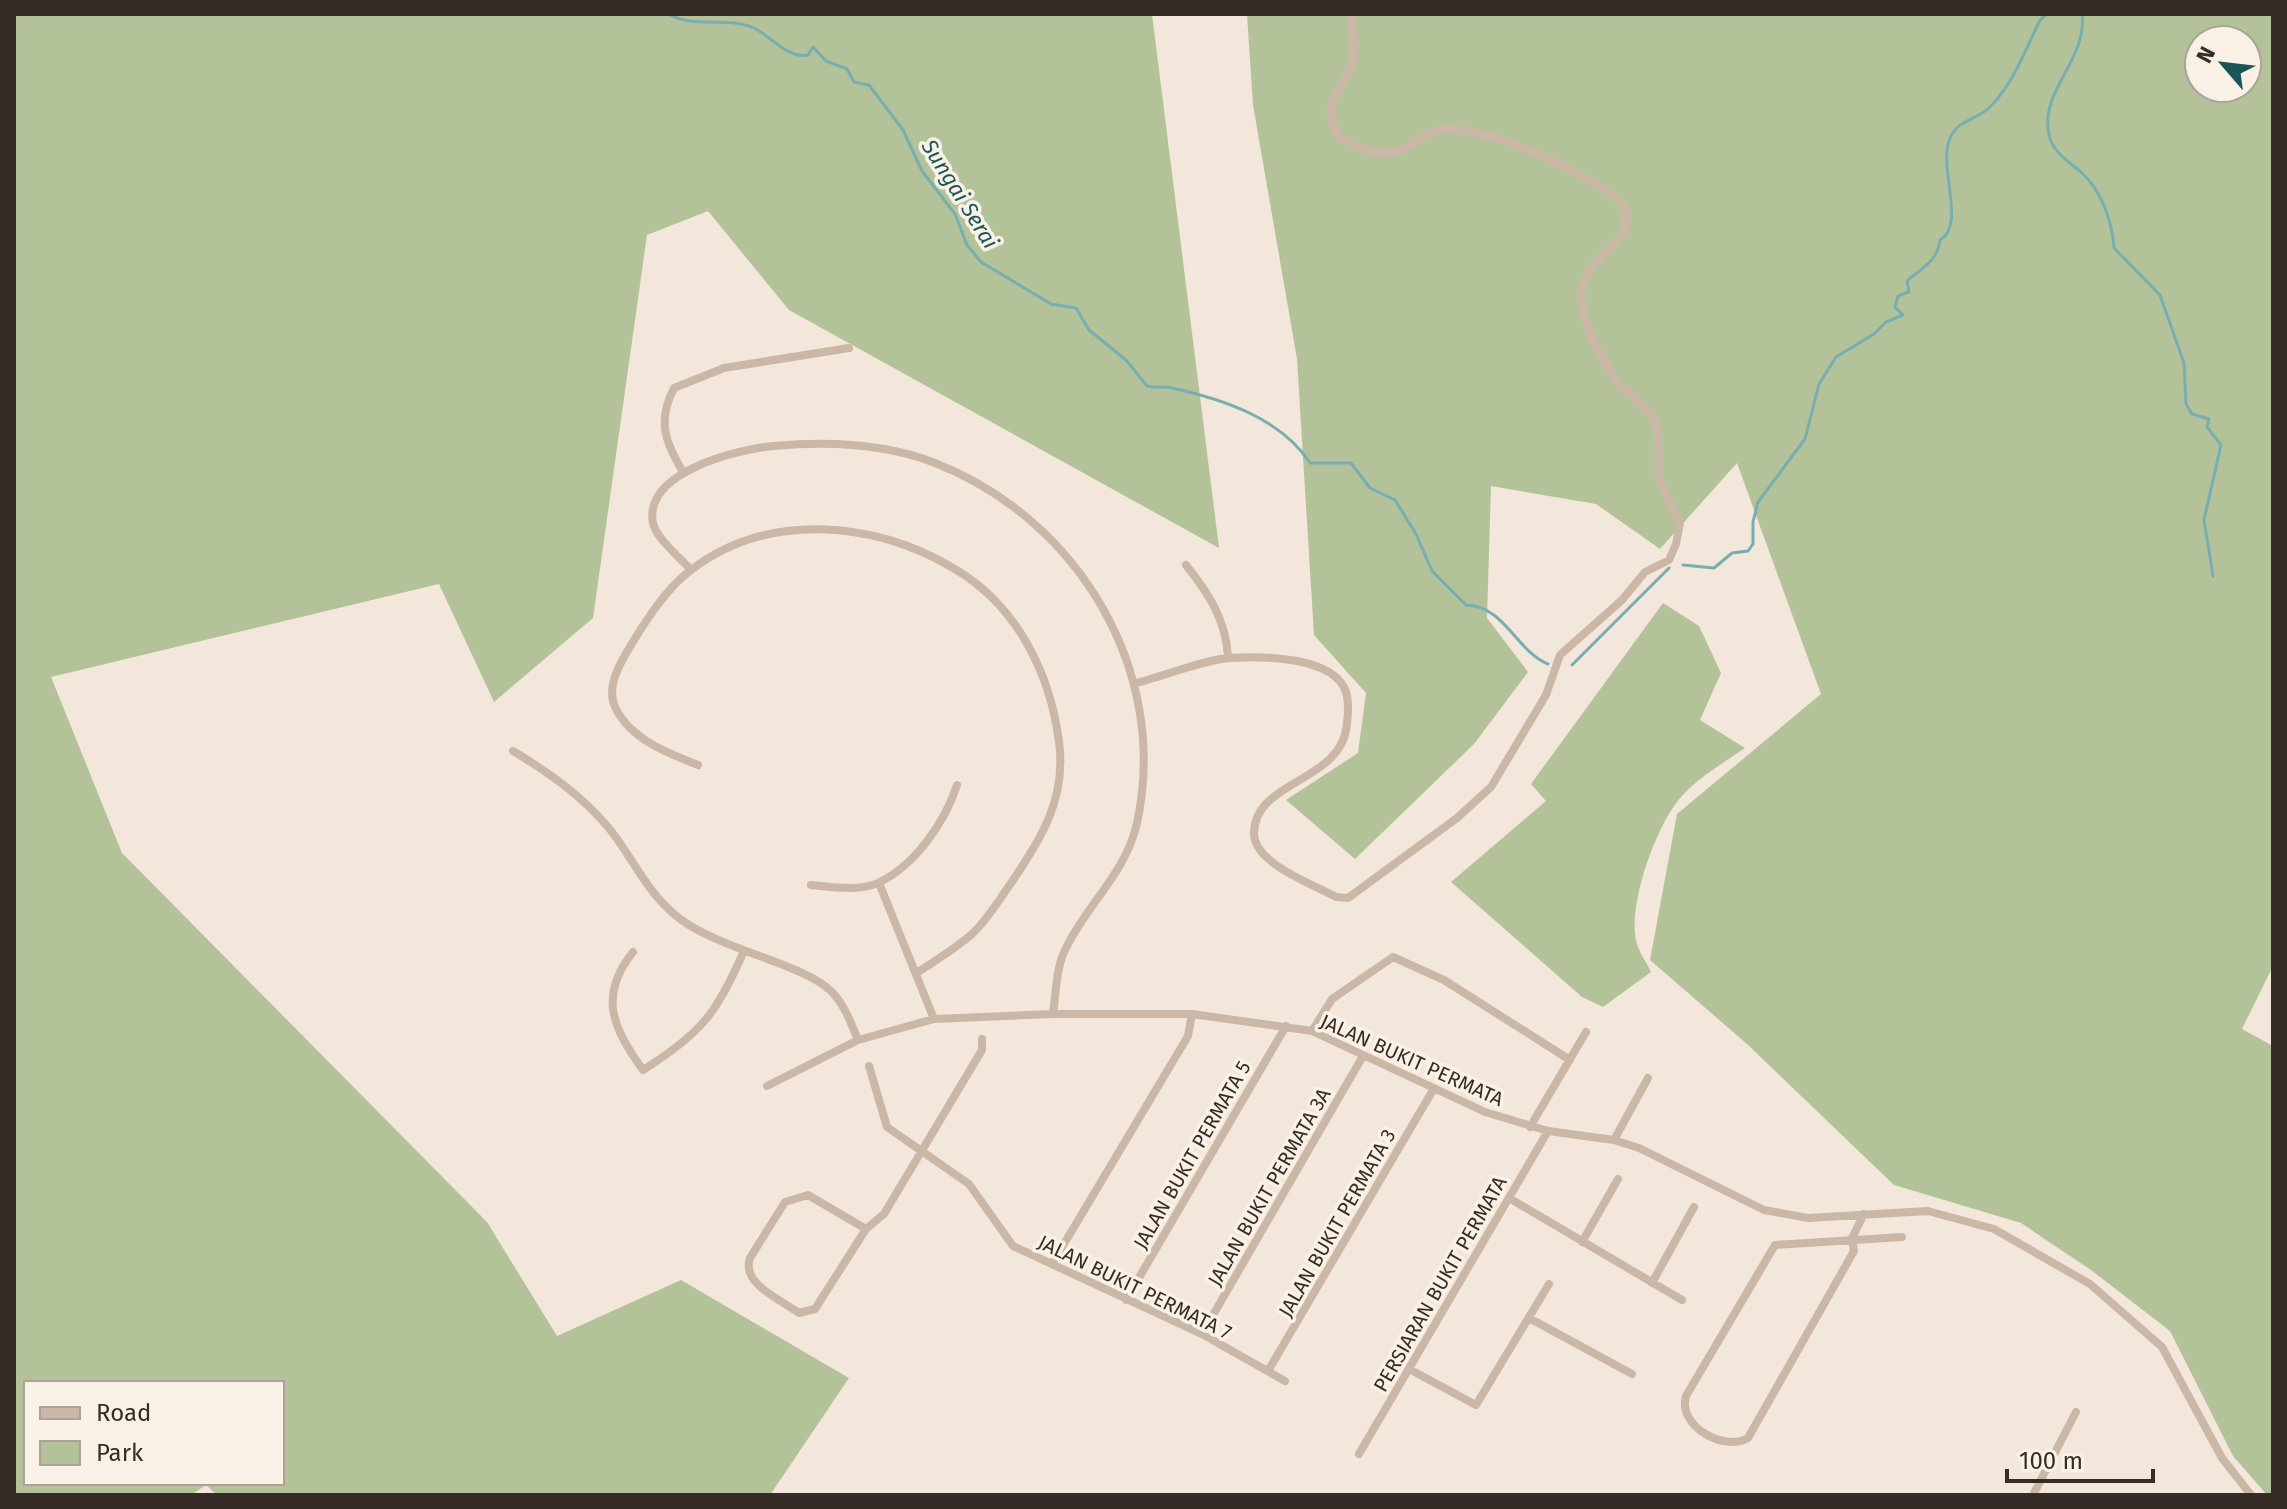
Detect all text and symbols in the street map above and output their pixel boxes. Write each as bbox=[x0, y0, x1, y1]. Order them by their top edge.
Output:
north arrow bbox=[2183, 24, 2263, 104]
text: N bbox=[2190, 42, 2221, 68]
water label: Sungai Serai bbox=[915, 133, 1004, 254]
street label: JALAN BUKIT PERMATA bbox=[1317, 1009, 1508, 1111]
street label: JALAN BUKIT PERMATA 5 bbox=[1128, 1057, 1256, 1253]
street label: JALAN BUKIT PERMATA 3A bbox=[1202, 1084, 1336, 1290]
street label: JALAN BUKIT PERMATA 3 bbox=[1273, 1125, 1401, 1321]
street label: PERSIARAN BUKIT PERMATA bbox=[1368, 1171, 1512, 1396]
street label: JALAN BUKIT PERMATA 7 bbox=[1034, 1230, 1236, 1344]
legend bbox=[24, 1381, 284, 1485]
text: Road bbox=[96, 1399, 151, 1427]
scale bar bbox=[2007, 1433, 2153, 1483]
text: Park bbox=[96, 1439, 144, 1467]
text: 100 m bbox=[2019, 1447, 2083, 1475]

